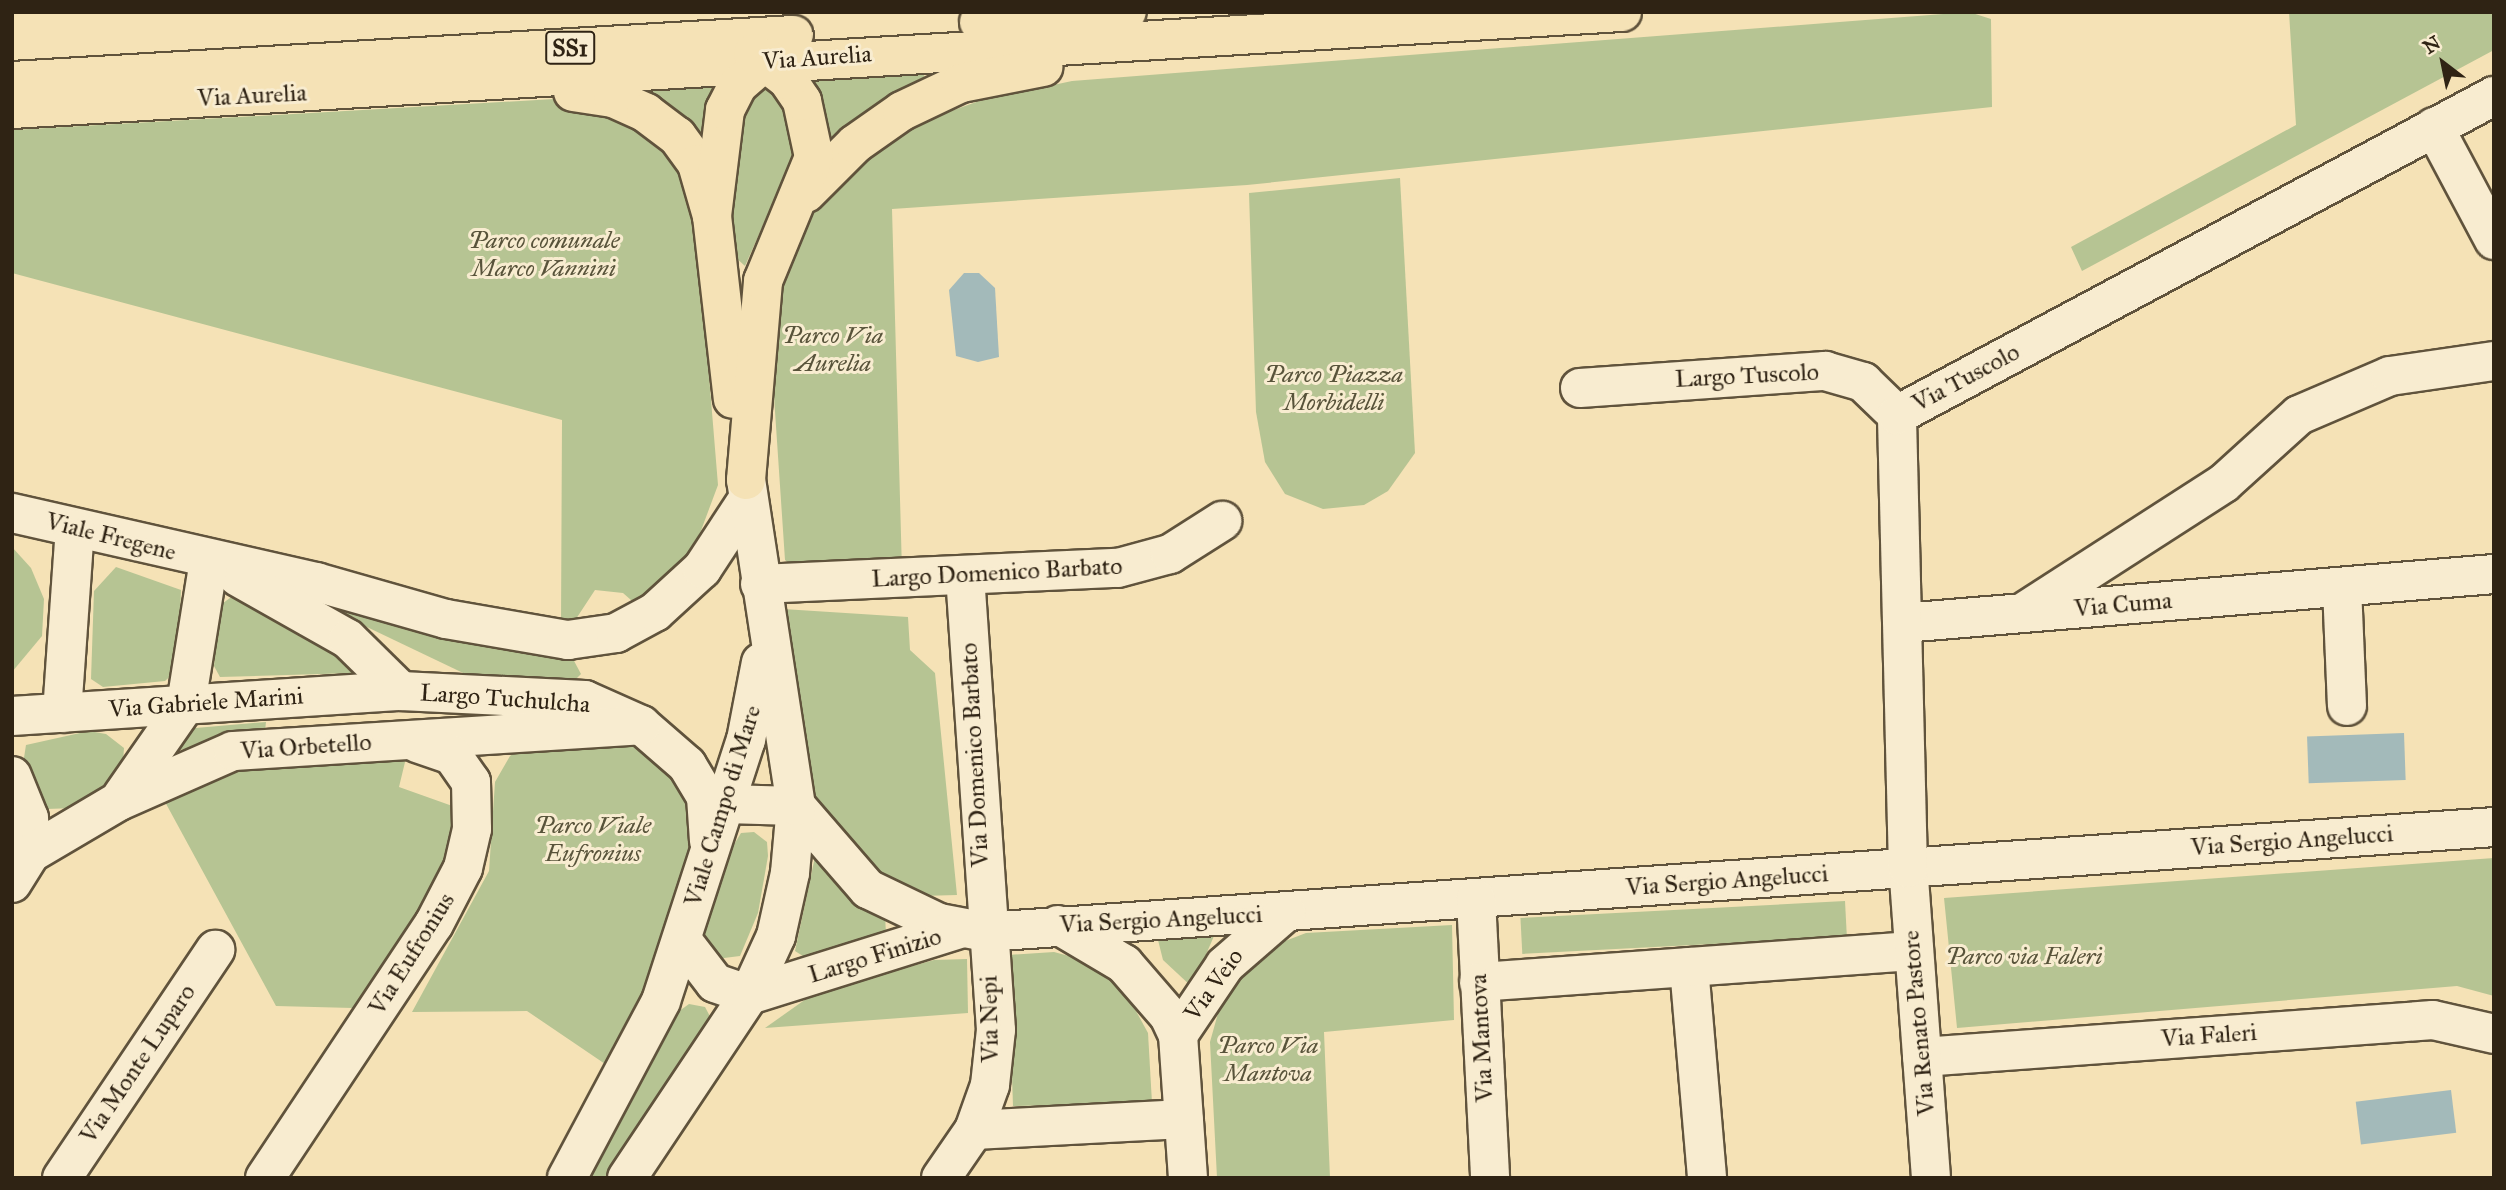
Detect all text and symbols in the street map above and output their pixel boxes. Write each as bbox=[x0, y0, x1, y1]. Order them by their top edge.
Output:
road number: SS1 bbox=[544, 28, 596, 68]
north arrow bbox=[2408, 28, 2478, 98]
text: N bbox=[2419, 31, 2445, 59]
street label: Via Aurelia bbox=[761, 40, 873, 76]
street label: Via Aurelia bbox=[197, 79, 307, 113]
park label: Parco comunale Marco Vannini bbox=[468, 227, 620, 283]
park label: Parco Via Aurelia bbox=[783, 322, 883, 378]
street label: Via Tuscolo bbox=[1908, 338, 2024, 418]
street label: Largo Tuscolo bbox=[1674, 358, 1820, 394]
park label: Parco Piazza Morbidelli bbox=[1265, 361, 1403, 417]
street label: Viale Fregene bbox=[43, 507, 179, 567]
street label: Largo Domenico Barbato bbox=[871, 552, 1123, 594]
street label: Via Cuma bbox=[2073, 586, 2173, 624]
street label: Via Domenico Barbato bbox=[955, 642, 995, 868]
street label: Largo Tuchulcha bbox=[419, 679, 591, 719]
street label: Via Gabriele Marini bbox=[108, 682, 304, 724]
street label: Viale Campo di Mare bbox=[679, 702, 767, 910]
street label: Via Orbetello bbox=[240, 728, 372, 766]
park label: Parco Viale Eufronius bbox=[535, 812, 651, 868]
street label: Via Sergio Angelucci bbox=[2190, 820, 2394, 862]
street label: Via Sergio Angelucci bbox=[1625, 860, 1829, 902]
street label: Via Eufronius bbox=[363, 888, 461, 1020]
street label: Via Sergio Angelucci bbox=[1059, 900, 1263, 940]
street label: Largo Finizio bbox=[805, 922, 945, 990]
street label: Via Renato Pastore bbox=[1897, 929, 1941, 1117]
street label: Via Veio bbox=[1178, 943, 1250, 1027]
park label: Parco via Faleri bbox=[1946, 943, 2102, 971]
street label: Via Mantova bbox=[1464, 973, 1500, 1103]
street label: Via Nepi bbox=[975, 975, 1005, 1063]
street label: Via Monte Luparo bbox=[74, 979, 202, 1149]
street label: Via Faleri bbox=[2160, 1018, 2258, 1054]
park label: Parco Via Mantova bbox=[1218, 1032, 1318, 1088]

